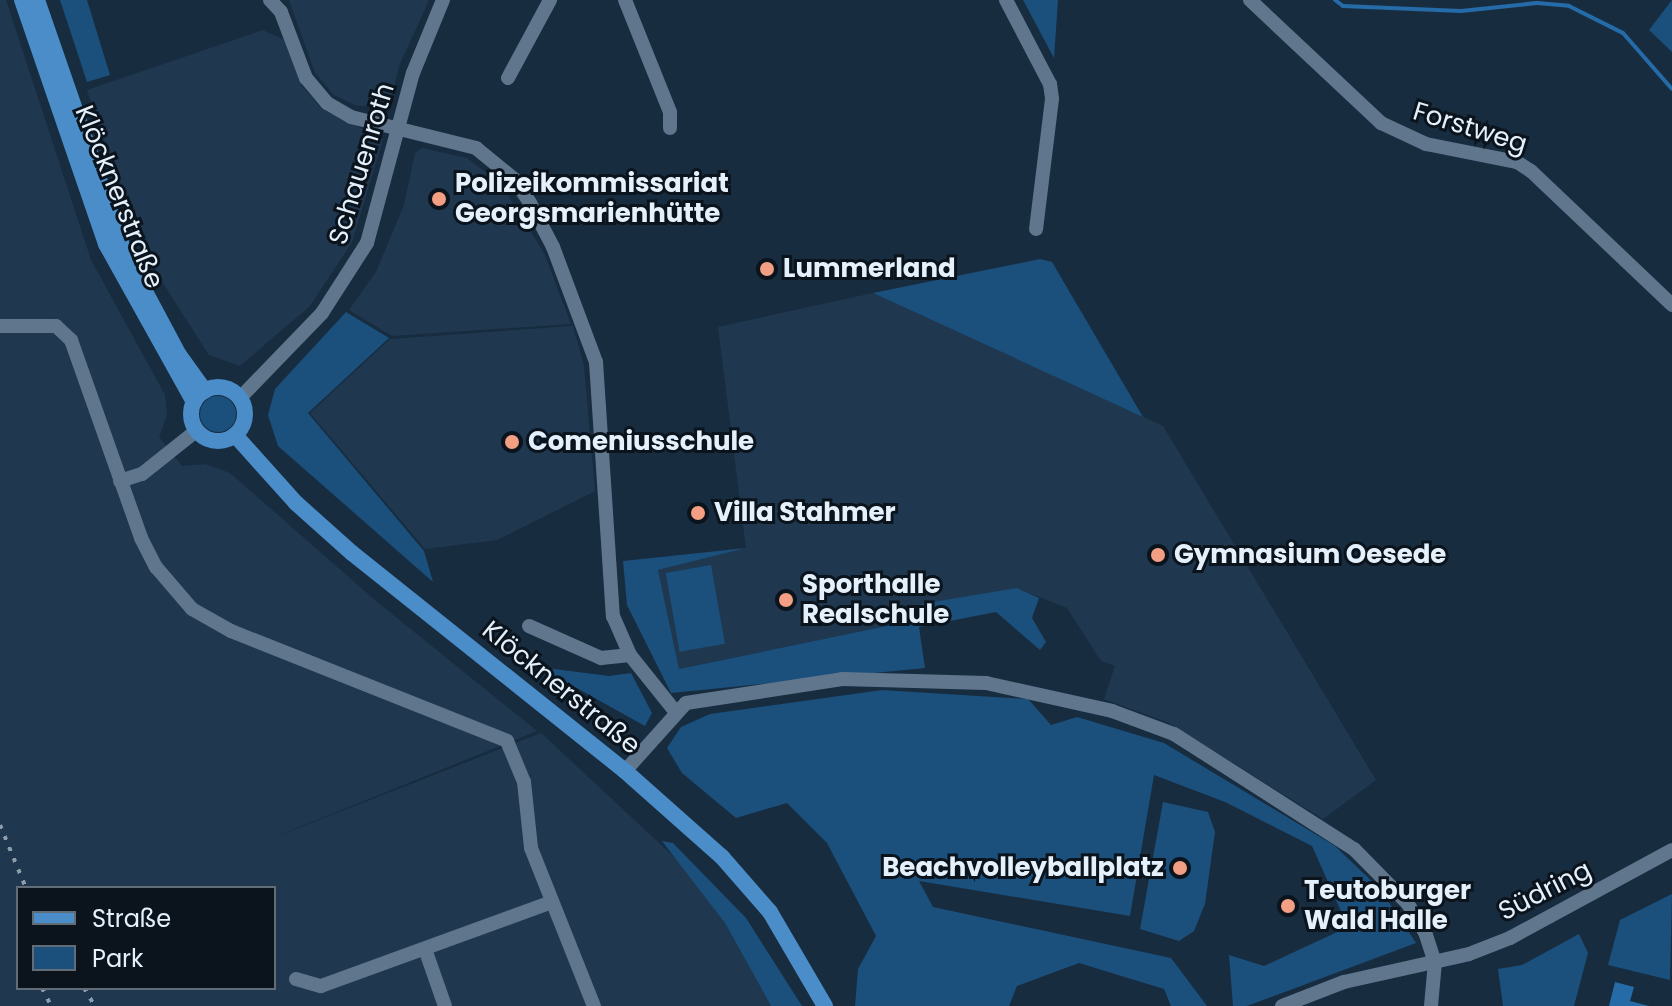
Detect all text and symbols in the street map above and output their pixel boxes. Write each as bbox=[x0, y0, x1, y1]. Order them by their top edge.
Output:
street label: Schauenroth bbox=[323, 80, 401, 248]
street label: Forstweg bbox=[1409, 96, 1531, 160]
street label: Klöcknerstraße bbox=[68, 101, 170, 293]
place label: Polizeikommissariat Georgsmarienhütte bbox=[455, 168, 729, 230]
marker: Polizeikommissariat Georgsmarienhütte bbox=[430, 190, 448, 208]
place label: Lummerland bbox=[783, 253, 956, 285]
marker: Lummerland bbox=[758, 260, 776, 278]
place label: Comeniusschule bbox=[528, 426, 754, 458]
marker: Comeniusschule bbox=[503, 433, 521, 451]
place label: Villa Stahmer bbox=[714, 497, 896, 529]
marker: Villa Stahmer bbox=[689, 504, 707, 522]
place label: Gymnasium Oesede bbox=[1174, 539, 1446, 571]
marker: Gymnasium Oesede bbox=[1149, 546, 1167, 564]
place label: Sporthalle Realschule bbox=[802, 569, 949, 630]
marker: Sporthalle Realschule bbox=[777, 591, 795, 609]
street label: Klöcknerstraße bbox=[476, 615, 646, 761]
place label: Beachvolleyballplatz bbox=[882, 852, 1164, 884]
street label: Südring bbox=[1493, 854, 1597, 928]
marker: Beachvolleyballplatz bbox=[1171, 859, 1189, 877]
place label: Teutoburger Wald Halle bbox=[1304, 875, 1471, 936]
legend bbox=[16, 886, 276, 990]
marker: Teutoburger Wald Halle bbox=[1279, 897, 1297, 915]
text: Straße bbox=[92, 902, 171, 935]
text: Park bbox=[92, 942, 143, 975]

